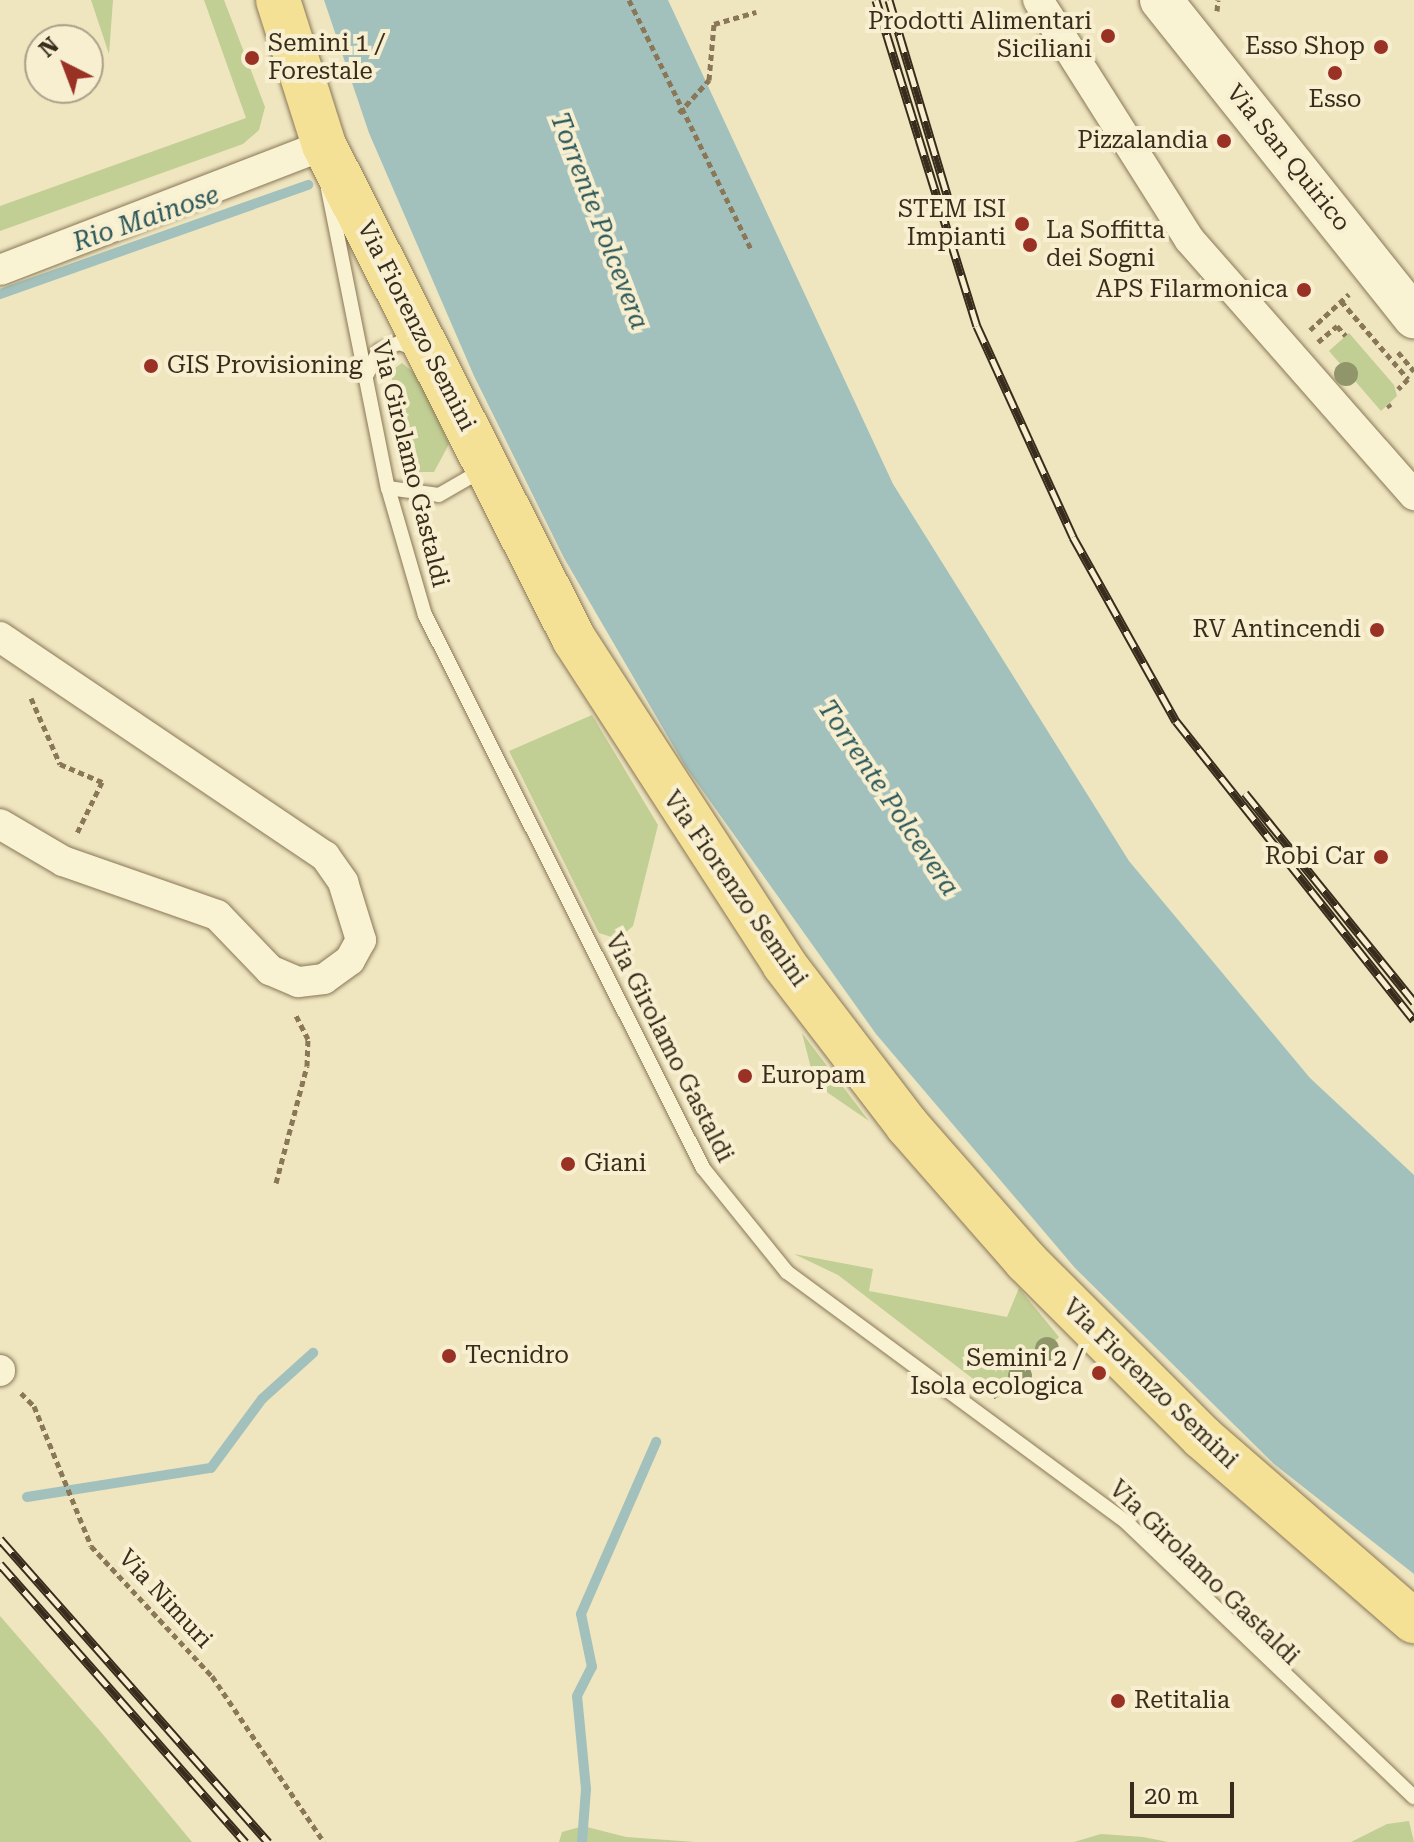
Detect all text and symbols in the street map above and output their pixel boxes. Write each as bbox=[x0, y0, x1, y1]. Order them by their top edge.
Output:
place label: Prodotti Alimentari Siciliani bbox=[868, 8, 1092, 64]
north arrow bbox=[24, 24, 104, 104]
marker: Prodotti Alimentari Siciliani bbox=[1099, 27, 1117, 45]
place label: Semini 1 / Forestale bbox=[268, 30, 385, 86]
text: N bbox=[34, 32, 64, 62]
place label: Esso Shop bbox=[1245, 33, 1365, 61]
marker: Esso Shop bbox=[1372, 38, 1390, 56]
marker: Semini 1 / Forestale bbox=[243, 49, 261, 67]
marker: Esso bbox=[1326, 64, 1344, 82]
street label: Via San Quirico bbox=[1220, 79, 1356, 237]
place label: Esso bbox=[1309, 86, 1361, 114]
water label: Torrente Polcevera bbox=[543, 108, 655, 334]
place label: Pizzalandia bbox=[1077, 127, 1208, 155]
marker: Pizzalandia bbox=[1215, 132, 1233, 150]
water label: Rio Mainose bbox=[69, 179, 223, 259]
place label: STEM ISI Impianti bbox=[898, 196, 1006, 252]
marker: STEM ISI Impianti bbox=[1013, 215, 1031, 233]
street label: Via Fiorenzo Semini bbox=[351, 216, 481, 436]
place label: La Soffitta dei Sogni bbox=[1046, 217, 1165, 273]
marker: La Soffitta dei Sogni bbox=[1021, 236, 1039, 254]
place label: APS Filarmonica bbox=[1096, 276, 1288, 304]
marker: APS Filarmonica bbox=[1295, 281, 1313, 299]
street label: Via Girolamo Gastaldi bbox=[365, 338, 455, 590]
place label: GIS Provisioning bbox=[167, 352, 363, 380]
marker: GIS Provisioning bbox=[142, 357, 160, 375]
place label: RV Antincendi bbox=[1192, 616, 1361, 644]
marker: RV Antincendi bbox=[1368, 621, 1386, 639]
water label: Torrente Polcevera bbox=[811, 694, 965, 902]
street label: Via Fiorenzo Semini bbox=[657, 786, 813, 992]
place label: Robi Car bbox=[1265, 843, 1365, 871]
marker: Robi Car bbox=[1372, 848, 1390, 866]
street label: Via Girolamo Gastaldi bbox=[599, 929, 739, 1167]
place label: Europam bbox=[761, 1062, 866, 1090]
marker: Europam bbox=[736, 1067, 754, 1085]
place label: Giani bbox=[584, 1150, 646, 1178]
marker: Giani bbox=[559, 1155, 577, 1173]
street label: Via Fiorenzo Semini bbox=[1057, 1293, 1243, 1475]
place label: Tecnidro bbox=[465, 1342, 569, 1370]
place label: Semini 2 / Isola ecologica bbox=[910, 1345, 1083, 1401]
marker: Tecnidro bbox=[440, 1347, 458, 1365]
marker: Semini 2 / Isola ecologica bbox=[1090, 1364, 1108, 1382]
street label: Via Girolamo Gastaldi bbox=[1103, 1475, 1305, 1671]
street label: Via Nimuri bbox=[112, 1544, 218, 1654]
place label: Retitalia bbox=[1134, 1687, 1230, 1715]
marker: Retitalia bbox=[1109, 1692, 1127, 1710]
scale bar bbox=[1134, 1766, 1238, 1816]
text: 20 m bbox=[1144, 1782, 1199, 1810]

